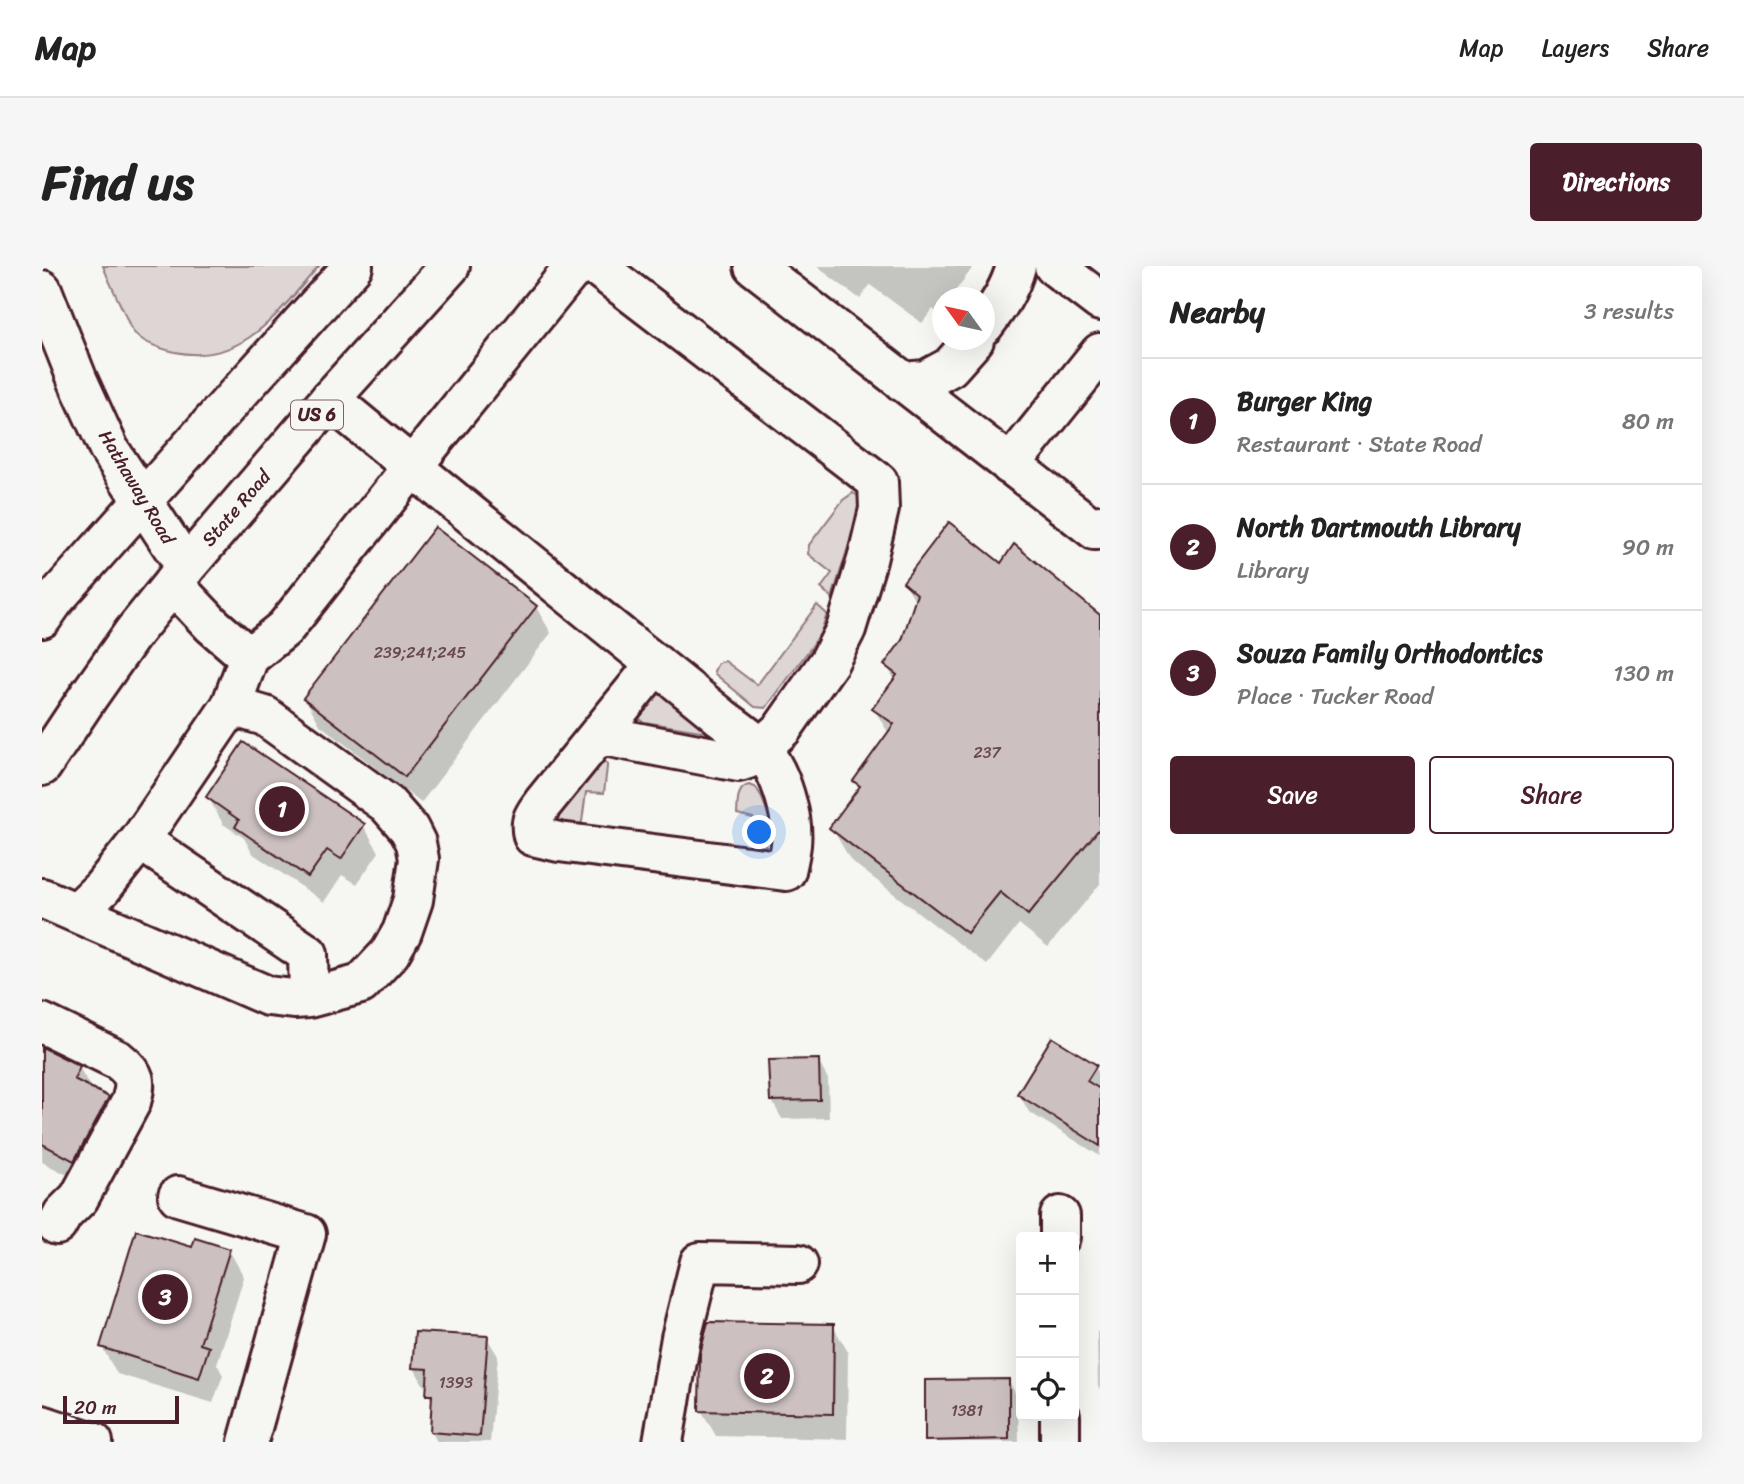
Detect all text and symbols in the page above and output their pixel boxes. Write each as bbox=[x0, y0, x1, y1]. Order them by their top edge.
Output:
text: Map bbox=[35, 19, 96, 77]
text: Map bbox=[1459, 27, 1504, 69]
text: Layers bbox=[1542, 27, 1609, 69]
text: Share bbox=[1647, 27, 1709, 69]
text: Find us bbox=[42, 139, 194, 226]
button: Directions bbox=[1530, 143, 1702, 221]
text: Nearby bbox=[1170, 285, 1265, 339]
north arrow bbox=[932, 287, 995, 350]
text: 3 results bbox=[1584, 291, 1674, 332]
text: Burger King bbox=[1237, 378, 1372, 424]
road number: US 6 bbox=[291, 400, 343, 430]
text: 1 bbox=[1188, 401, 1198, 442]
text: 80 m bbox=[1622, 401, 1674, 442]
street label: Hathaway Road bbox=[90, 423, 185, 552]
text: Restaurant · State Road bbox=[1237, 424, 1482, 465]
street label: State Road bbox=[193, 460, 280, 554]
text: North Dartmouth Library bbox=[1237, 504, 1521, 550]
text: 2 bbox=[1186, 527, 1200, 568]
text: 90 m bbox=[1622, 527, 1674, 568]
text: Library bbox=[1237, 550, 1309, 591]
text: Souza Family Orthodontics bbox=[1237, 630, 1543, 676]
house number: 239;241;245 bbox=[374, 638, 467, 667]
text: 3 bbox=[1187, 653, 1199, 694]
text: 130 m bbox=[1613, 653, 1674, 694]
text: Place · Tucker Road bbox=[1237, 676, 1433, 717]
house number: 237 bbox=[973, 738, 1001, 767]
button: Save bbox=[1170, 756, 1415, 834]
button: Share bbox=[1429, 756, 1674, 834]
pin: 1 bbox=[259, 783, 305, 835]
your location bbox=[742, 815, 776, 849]
map controls bbox=[1016, 1232, 1079, 1421]
button: + bbox=[1016, 1232, 1079, 1295]
pin: 3 bbox=[142, 1271, 188, 1323]
button: − bbox=[1016, 1295, 1079, 1358]
pin: 2 bbox=[744, 1350, 790, 1402]
button: locate bbox=[1016, 1358, 1079, 1421]
house number: 1393 bbox=[439, 1368, 473, 1397]
text: 20 m bbox=[74, 1391, 117, 1424]
scale bar bbox=[63, 1393, 178, 1425]
house number: 1381 bbox=[951, 1396, 983, 1425]

